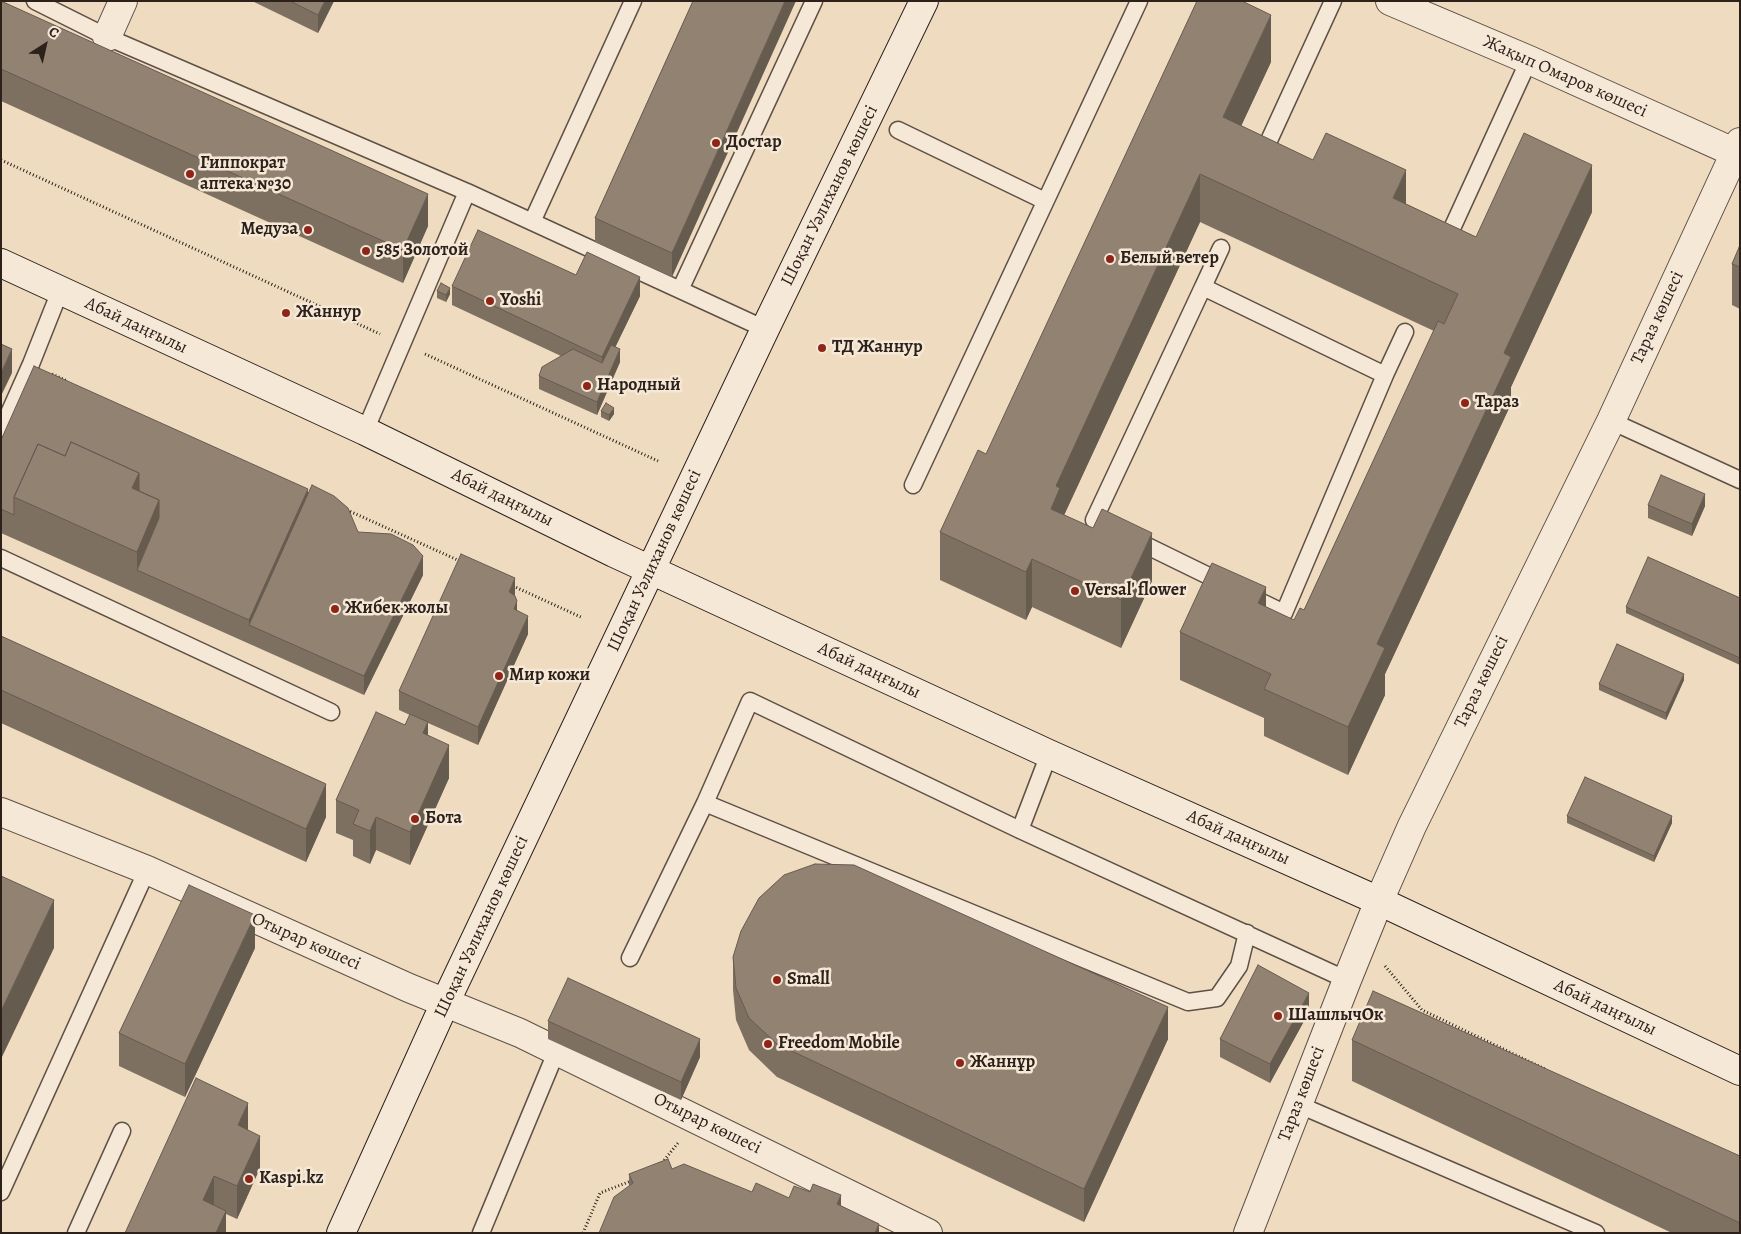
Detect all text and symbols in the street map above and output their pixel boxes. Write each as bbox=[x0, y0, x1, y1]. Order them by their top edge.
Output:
north arrow bbox=[20, 20, 70, 70]
text: С bbox=[45, 22, 63, 43]
street label: Жақып Омаров көшесі bbox=[1480, 31, 1650, 123]
street label: Шоқан Уәлиханов көшесі bbox=[777, 102, 883, 290]
place label: Достар bbox=[726, 132, 782, 154]
marker: Достар bbox=[710, 137, 722, 149]
place label: Гиппократ аптека №30 bbox=[200, 153, 291, 195]
marker: Гиппократ аптека №30 bbox=[184, 168, 196, 180]
place label: Медуза bbox=[240, 219, 298, 241]
marker: Медуза bbox=[302, 224, 314, 236]
place label: 585 Золотой bbox=[376, 240, 468, 262]
marker: 585 Золотой bbox=[360, 245, 372, 257]
place label: Белый ветер bbox=[1120, 248, 1219, 270]
marker: Белый ветер bbox=[1104, 253, 1116, 265]
street label: Тараз көшесі bbox=[1627, 268, 1689, 368]
place label: Yoshi bbox=[500, 290, 541, 312]
street label: Абай даңғылы bbox=[81, 293, 191, 359]
marker: Yoshi bbox=[484, 295, 496, 307]
place label: Жаннур bbox=[296, 302, 361, 324]
marker: Жаннур bbox=[280, 307, 292, 319]
place label: ТД Жаннур bbox=[832, 337, 923, 359]
marker: ТД Жаннур bbox=[816, 342, 828, 354]
place label: Народный bbox=[597, 375, 681, 397]
marker: Народный bbox=[581, 380, 593, 392]
place label: Тараз bbox=[1475, 392, 1519, 414]
marker: Тараз bbox=[1459, 397, 1471, 409]
street label: Абай даңғылы bbox=[448, 464, 556, 532]
street label: Шоқан Уәлиханов көшесі bbox=[603, 467, 707, 655]
place label: Versal' flower bbox=[1085, 580, 1186, 602]
marker: Versal' flower bbox=[1069, 585, 1081, 597]
place label: Жибек жолы bbox=[345, 598, 448, 620]
marker: Жибек жолы bbox=[329, 603, 341, 615]
street label: Тараз көшесі bbox=[1450, 632, 1514, 732]
street label: Абай даңғылы bbox=[814, 638, 924, 704]
place label: Мир кожи bbox=[509, 665, 590, 687]
marker: Мир кожи bbox=[493, 670, 505, 682]
street label: Абай даңғылы bbox=[1183, 806, 1293, 870]
place label: Бота bbox=[425, 808, 462, 830]
marker: Бота bbox=[409, 813, 421, 825]
street label: Шоқан Уәлиханов көшесі bbox=[430, 833, 534, 1021]
street label: Отырар көшесі bbox=[248, 908, 364, 976]
place label: Small bbox=[787, 969, 830, 991]
marker: Small bbox=[771, 974, 783, 986]
street label: Абай даңғылы bbox=[1550, 975, 1660, 1041]
place label: ШашлычОк bbox=[1288, 1005, 1383, 1027]
marker: ШашлычОк bbox=[1272, 1010, 1284, 1022]
place label: Freedom Mobile bbox=[778, 1033, 900, 1055]
marker: Freedom Mobile bbox=[762, 1038, 774, 1050]
street label: Тараз көшесі bbox=[1274, 1043, 1330, 1145]
place label: Жаннұр bbox=[970, 1052, 1035, 1074]
marker: Жаннұр bbox=[954, 1057, 966, 1069]
street label: Отырар көшесі bbox=[650, 1089, 764, 1159]
place label: Kaspi.kz bbox=[259, 1168, 324, 1190]
marker: Kaspi.kz bbox=[243, 1173, 255, 1185]

